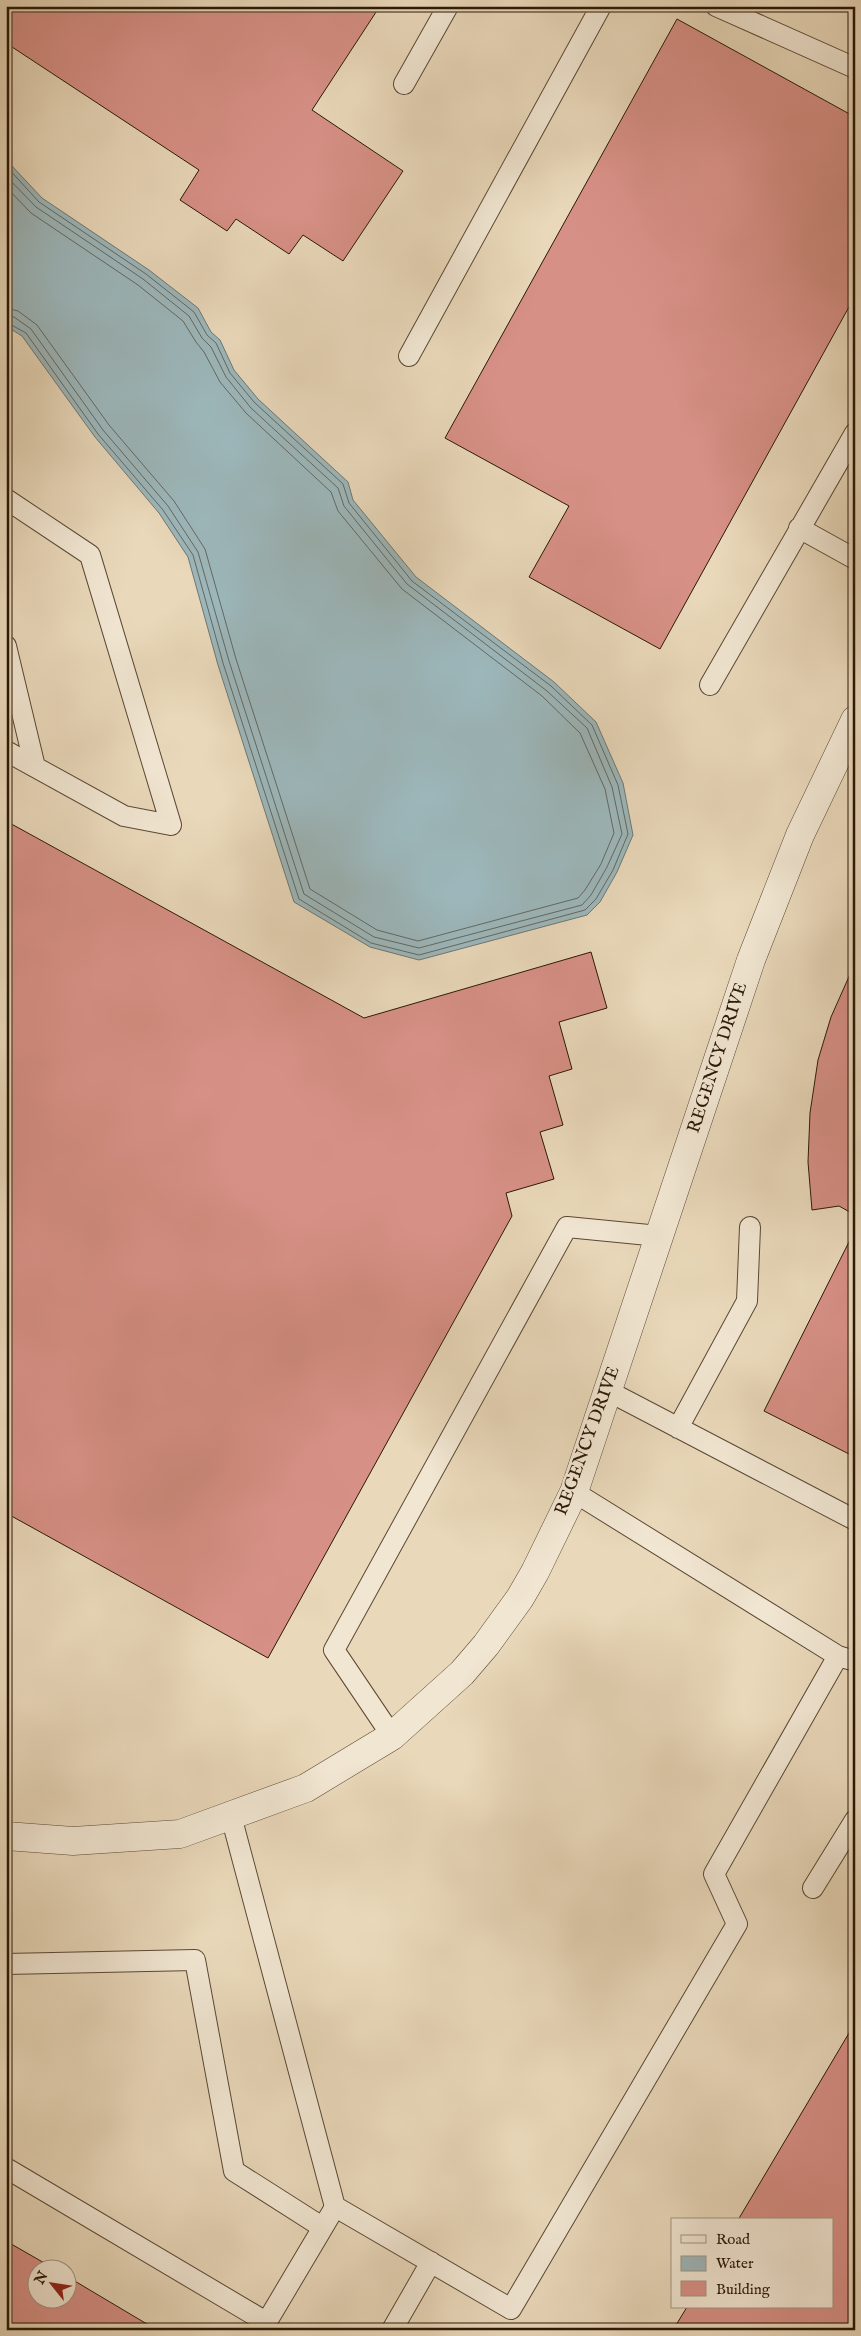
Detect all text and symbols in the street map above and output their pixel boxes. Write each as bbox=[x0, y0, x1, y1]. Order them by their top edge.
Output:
street label: REGENCY DRIVE bbox=[683, 980, 753, 1136]
street label: REGENCY DRIVE bbox=[550, 1363, 626, 1519]
legend bbox=[671, 2218, 834, 2308]
text: Road bbox=[716, 2230, 751, 2249]
text: Water bbox=[716, 2254, 754, 2273]
north arrow bbox=[28, 2258, 78, 2308]
text: N bbox=[30, 2268, 52, 2289]
text: Building bbox=[716, 2280, 771, 2299]

